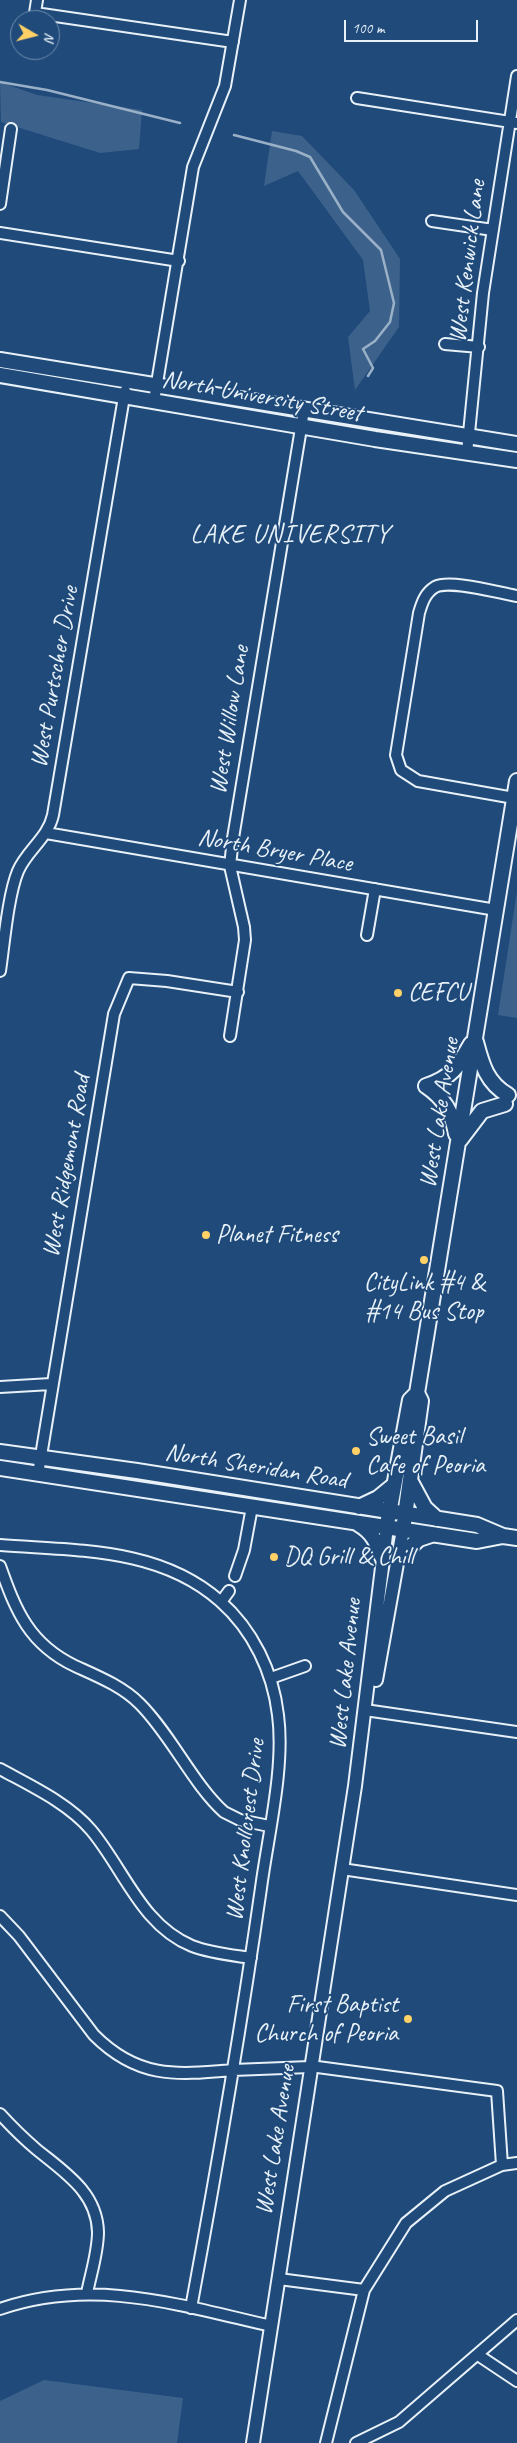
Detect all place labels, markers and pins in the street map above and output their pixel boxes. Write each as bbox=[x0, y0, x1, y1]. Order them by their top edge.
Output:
place label: CEFCU bbox=[408, 978, 469, 1008]
marker: CEFCU bbox=[392, 987, 404, 999]
place label: Planet Fitness bbox=[216, 1220, 338, 1250]
marker: Planet Fitness bbox=[200, 1229, 212, 1241]
marker: CityLink #4 & #14 Bus Stop bbox=[418, 1254, 430, 1266]
place label: CityLink #4 & #14 Bus Stop bbox=[364, 1268, 484, 1327]
place label: Sweet Basil Cafe of Peoria bbox=[366, 1422, 485, 1481]
marker: Sweet Basil Cafe of Peoria bbox=[350, 1445, 362, 1457]
place label: DQ Grill & Chill bbox=[284, 1542, 414, 1572]
marker: DQ Grill & Chill bbox=[268, 1551, 280, 1563]
place label: First Baptist Church of Peoria bbox=[255, 1990, 398, 2049]
marker: First Baptist Church of Peoria bbox=[402, 2013, 414, 2025]

